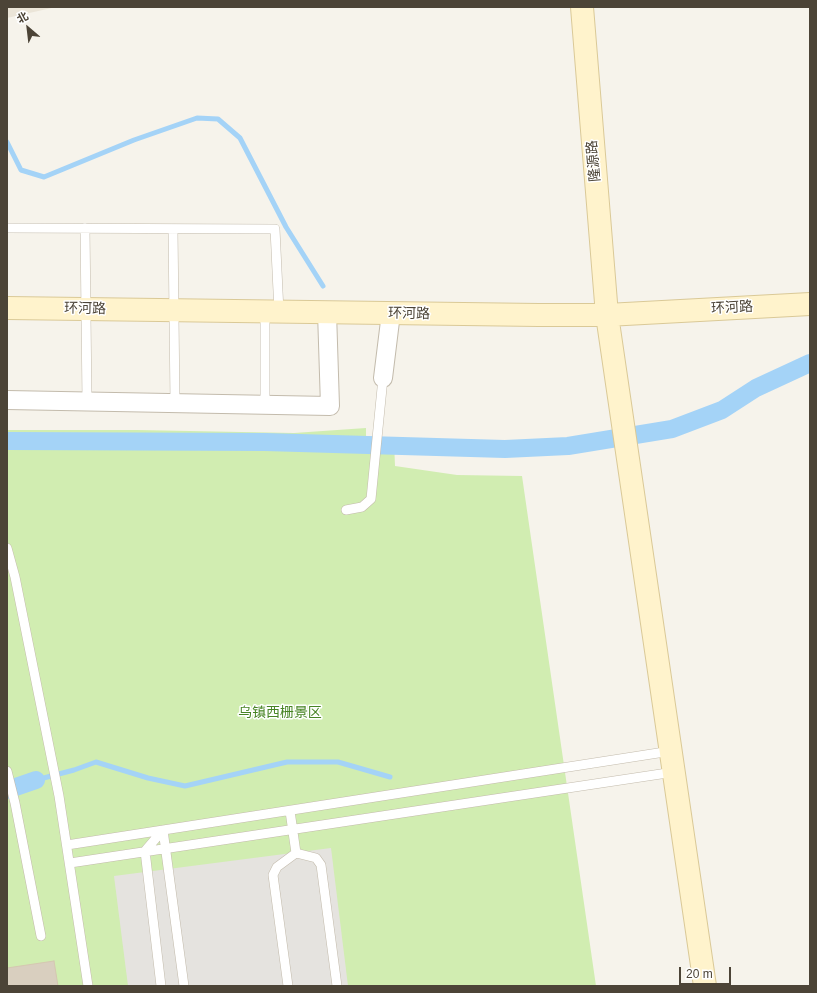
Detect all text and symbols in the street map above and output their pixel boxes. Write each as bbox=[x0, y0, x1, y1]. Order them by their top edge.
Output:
north arrow bbox=[8, 8, 48, 48]
text: 北 bbox=[15, 10, 30, 25]
street label: 隆源路 bbox=[584, 139, 604, 183]
street label: 环河路 bbox=[711, 299, 753, 317]
street label: 环河路 bbox=[64, 300, 106, 318]
street label: 环河路 bbox=[388, 305, 430, 323]
park label: 乌镇西栅景区 bbox=[238, 705, 322, 721]
scale bar bbox=[681, 959, 733, 985]
text: 20 m bbox=[686, 967, 713, 981]

